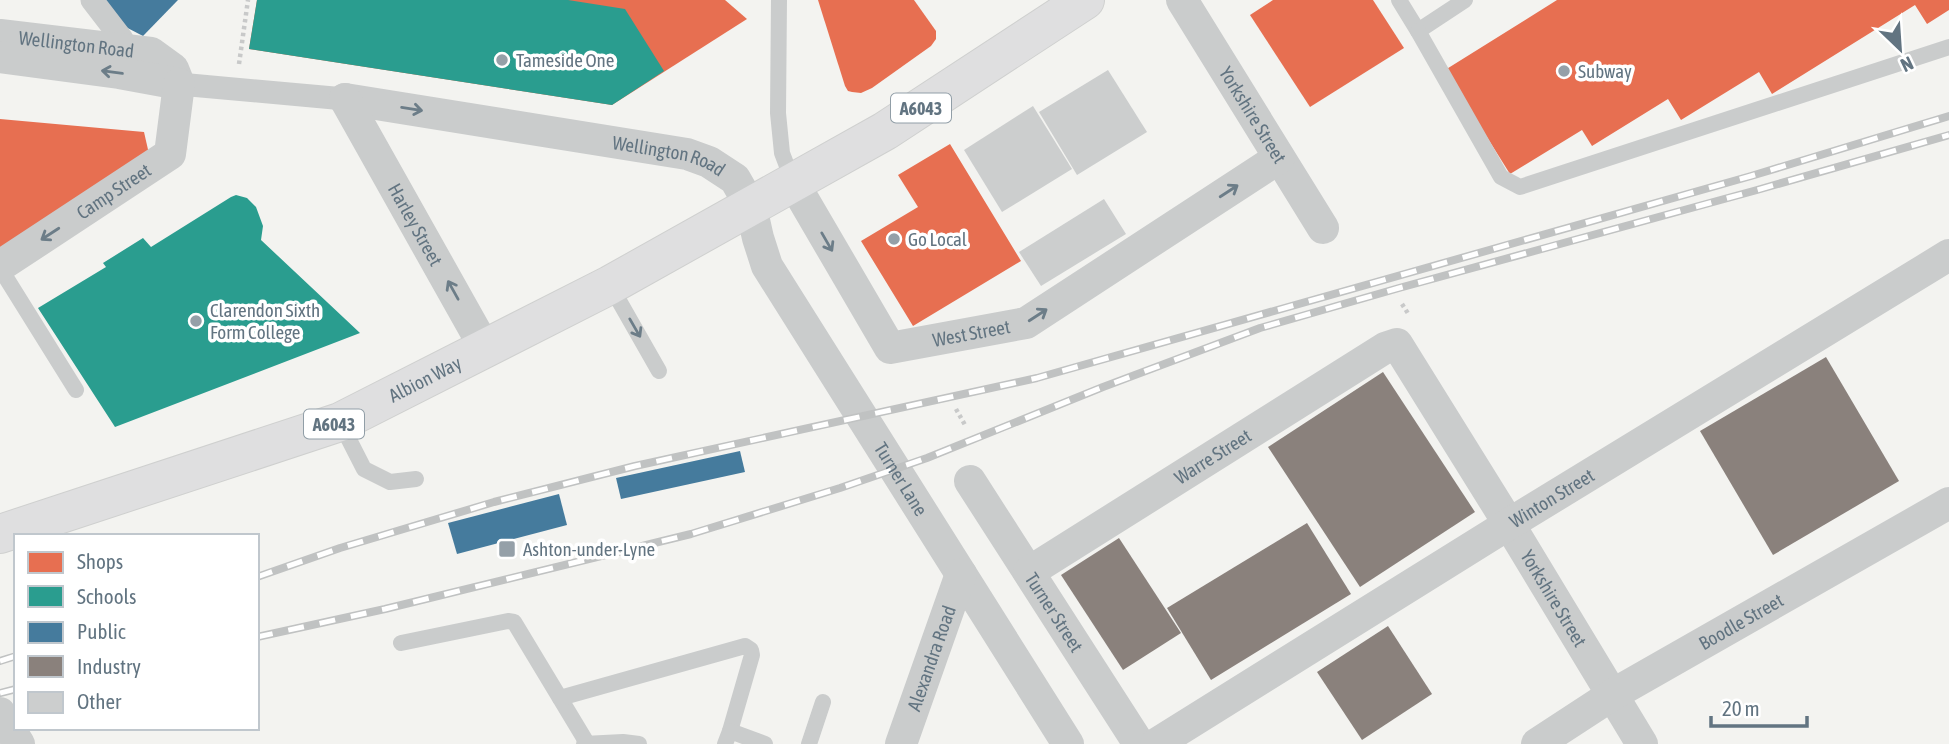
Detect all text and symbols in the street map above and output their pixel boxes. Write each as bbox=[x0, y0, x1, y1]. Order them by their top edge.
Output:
north arrow bbox=[1865, 14, 1935, 84]
street label: Wellington Road bbox=[18, 26, 135, 62]
place label: Tameside One bbox=[516, 49, 614, 71]
marker: Tameside One bbox=[494, 52, 510, 68]
text: N bbox=[1897, 52, 1917, 77]
place label: Subway bbox=[1578, 60, 1632, 82]
street label: Yorkshire Street bbox=[1215, 63, 1291, 167]
marker: Subway bbox=[1556, 63, 1572, 79]
one-way arrow bbox=[101, 65, 124, 78]
road number: A6043 bbox=[891, 94, 951, 122]
one-way arrow bbox=[400, 103, 423, 116]
street label: Wellington Road bbox=[611, 131, 729, 181]
street label: Camp Street bbox=[72, 159, 155, 224]
street label: Harley Street bbox=[384, 180, 447, 270]
one-way arrow bbox=[1218, 183, 1238, 197]
one-way arrow bbox=[40, 227, 60, 241]
place label: Go Local bbox=[908, 228, 967, 250]
one-way arrow bbox=[820, 231, 834, 251]
marker: Go Local bbox=[886, 231, 902, 247]
one-way arrow bbox=[446, 280, 459, 301]
place label: Clarendon Sixth Form College bbox=[210, 299, 320, 343]
one-way arrow bbox=[1028, 307, 1047, 322]
marker: Clarendon Sixth Form College bbox=[188, 313, 204, 329]
street label: West Street bbox=[931, 315, 1012, 351]
one-way arrow bbox=[629, 317, 642, 338]
street label: Albion Way bbox=[385, 351, 465, 407]
road number: A6043 bbox=[304, 410, 364, 438]
street label: Warre Street bbox=[1170, 424, 1255, 489]
street label: Turner Lane bbox=[870, 438, 932, 520]
street label: Winton Street bbox=[1505, 464, 1598, 532]
legend bbox=[14, 534, 259, 730]
place label: Ashton-under-Lyne bbox=[523, 538, 655, 560]
marker: Ashton-under-Lyne bbox=[497, 539, 517, 559]
street label: Yorkshire Street bbox=[1516, 546, 1592, 651]
text: Shops bbox=[77, 549, 123, 573]
street label: Turner Street bbox=[1021, 568, 1088, 656]
text: Schools bbox=[77, 584, 137, 608]
street label: Boodle Street bbox=[1695, 589, 1787, 654]
street label: Alexandra Road bbox=[903, 602, 960, 714]
text: Public bbox=[77, 619, 126, 643]
text: Industry bbox=[77, 654, 141, 678]
scale bar bbox=[1711, 684, 1807, 728]
text: Other bbox=[77, 689, 122, 713]
text: 20 m bbox=[1722, 696, 1760, 720]

